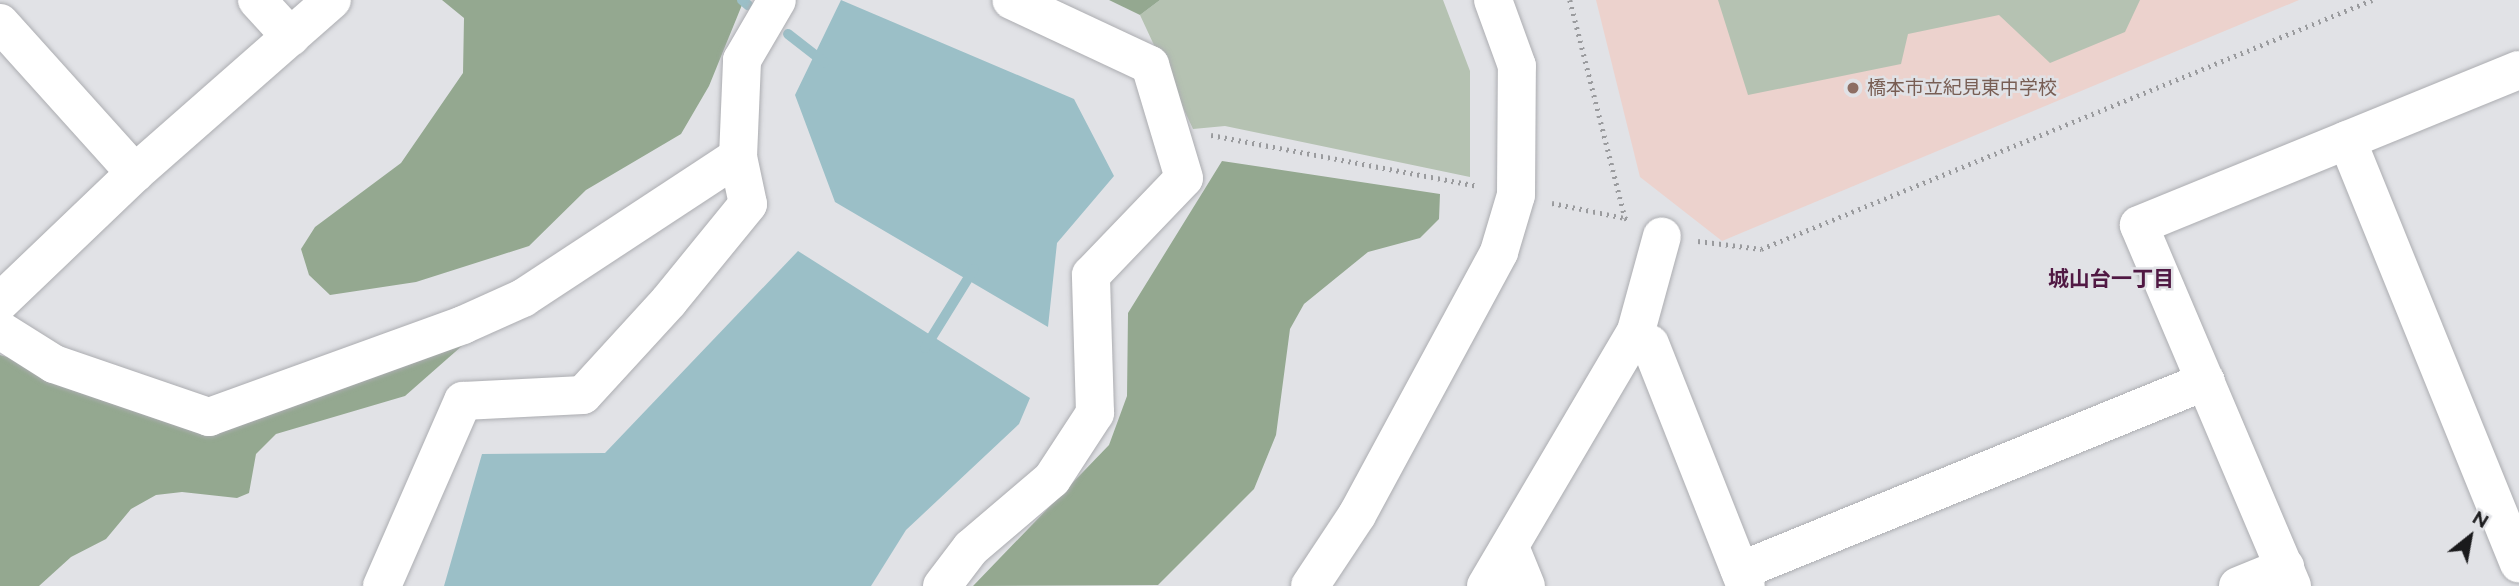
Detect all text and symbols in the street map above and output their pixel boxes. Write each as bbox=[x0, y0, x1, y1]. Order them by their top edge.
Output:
place label: 橋本市立紀見東中学校 bbox=[1867, 77, 2057, 99]
marker: 橋本市立紀見東中学校 bbox=[1845, 80, 1861, 96]
district label: 城山台一丁目 bbox=[2048, 266, 2174, 292]
north arrow bbox=[2435, 502, 2505, 572]
text: N bbox=[2469, 506, 2493, 532]

